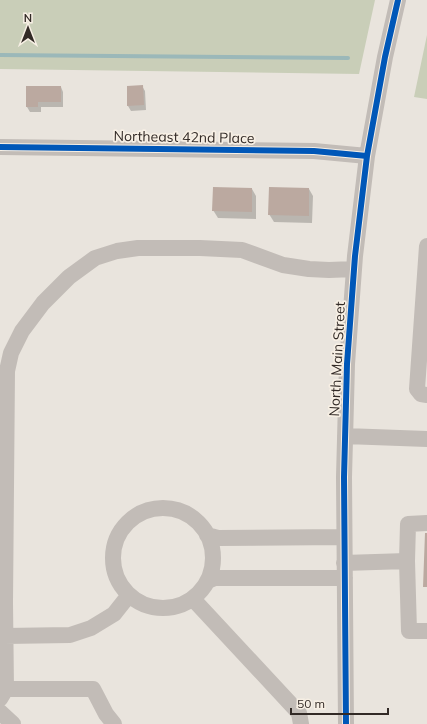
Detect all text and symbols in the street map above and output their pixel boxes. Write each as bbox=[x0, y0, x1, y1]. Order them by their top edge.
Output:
north arrow bbox=[8, 8, 48, 48]
text: N bbox=[24, 11, 32, 25]
street label: Northeast 42nd Place bbox=[113, 127, 255, 147]
street label: North Main Street bbox=[325, 301, 349, 417]
scale bar bbox=[291, 690, 388, 716]
text: 50 m bbox=[297, 696, 325, 711]

